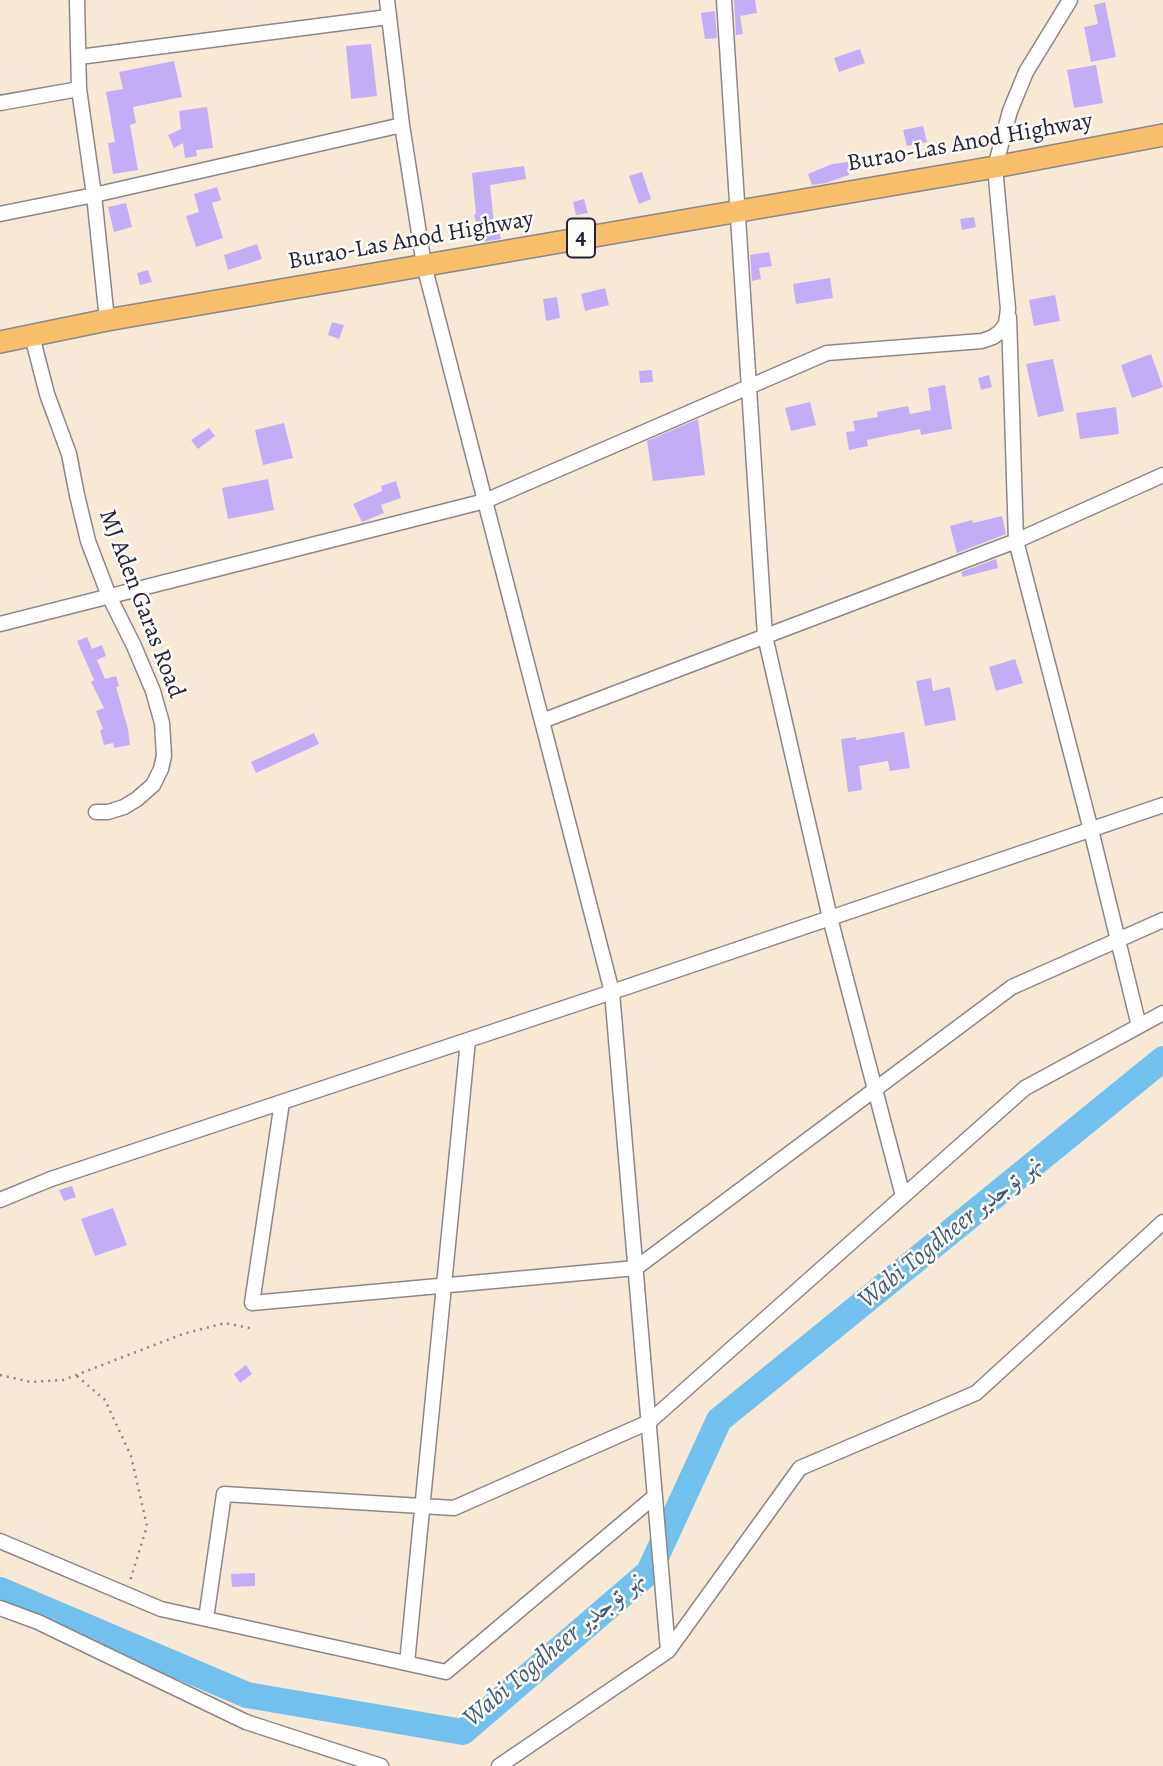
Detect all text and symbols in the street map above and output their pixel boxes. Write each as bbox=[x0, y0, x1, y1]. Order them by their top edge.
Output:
street label: Burao-Las Anod Highway bbox=[845, 107, 1095, 179]
street label: Burao-Las Anod Highway bbox=[286, 205, 536, 277]
road number: 4 bbox=[567, 218, 595, 258]
street label: MJ Aden Garas Road bbox=[92, 506, 190, 702]
water label: Wabi Togdheer نهر توجدير bbox=[852, 1148, 1050, 1316]
water label: Wabi Togdheer نهر توجدير bbox=[457, 1564, 653, 1734]

